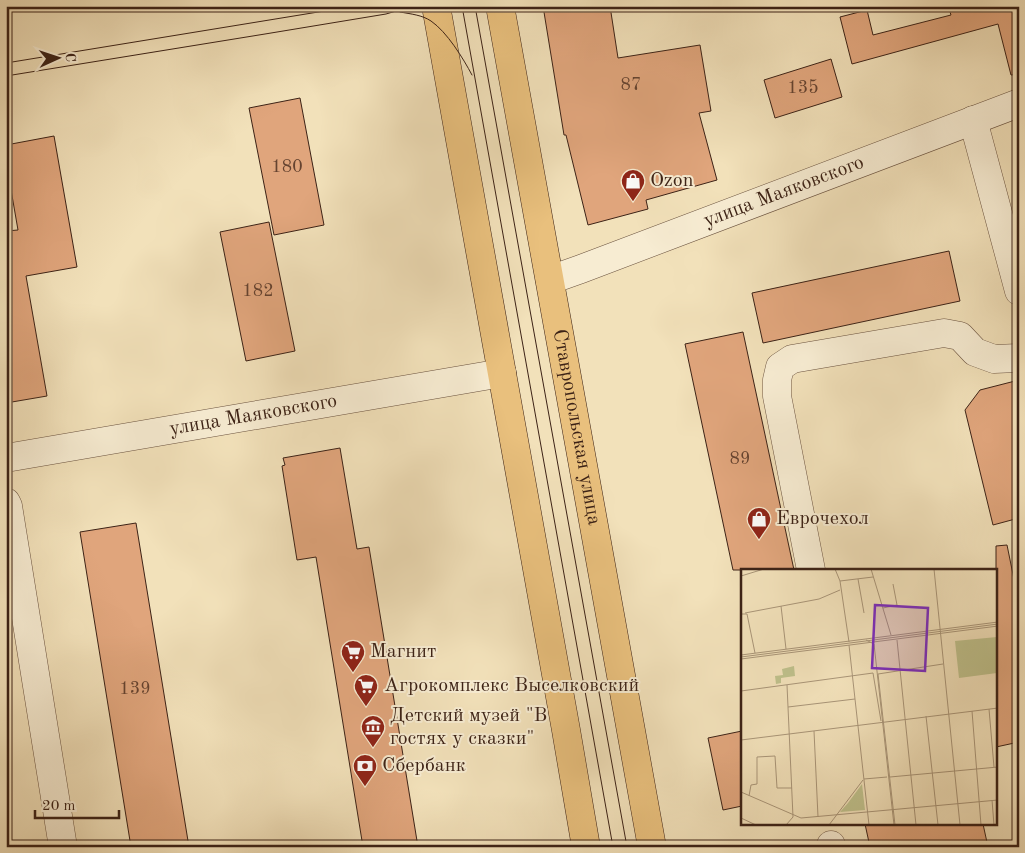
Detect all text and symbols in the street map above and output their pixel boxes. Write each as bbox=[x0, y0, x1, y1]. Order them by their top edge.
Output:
north arrow bbox=[32, 32, 82, 82]
text: С bbox=[63, 52, 77, 62]
house number: 87 bbox=[621, 76, 641, 94]
house number: 135 bbox=[787, 79, 819, 97]
street label: улица Маяковского bbox=[701, 153, 867, 231]
house number: 180 bbox=[271, 158, 303, 176]
shop icon: Ozon bbox=[620, 168, 646, 202]
place label: Ozon bbox=[650, 171, 694, 191]
house number: 182 bbox=[242, 282, 274, 300]
street label: Ставропольская улица bbox=[549, 328, 604, 527]
street label: улица Маяковского bbox=[168, 391, 339, 440]
house number: 89 bbox=[730, 450, 750, 468]
shop icon: Еврочехол bbox=[746, 506, 772, 540]
place label: Еврочехол bbox=[776, 509, 869, 529]
inset map bbox=[741, 569, 998, 826]
supermarket icon: Магнит bbox=[340, 639, 366, 673]
place label: Магнит bbox=[370, 642, 437, 662]
supermarket icon: Агрокомплекс Выселковский bbox=[353, 673, 379, 707]
place label: Агрокомплекс Выселковский bbox=[384, 676, 639, 696]
house number: 139 bbox=[119, 680, 151, 698]
place label: Детский музей "В гостях у сказки" bbox=[390, 706, 547, 749]
museum icon: Детский музей "В гостях у сказки" bbox=[360, 714, 386, 748]
bank icon: Сбербанк bbox=[352, 753, 378, 787]
place label: Сбербанк bbox=[382, 756, 466, 776]
scale bar bbox=[35, 788, 119, 820]
text: 20 m bbox=[42, 799, 76, 814]

